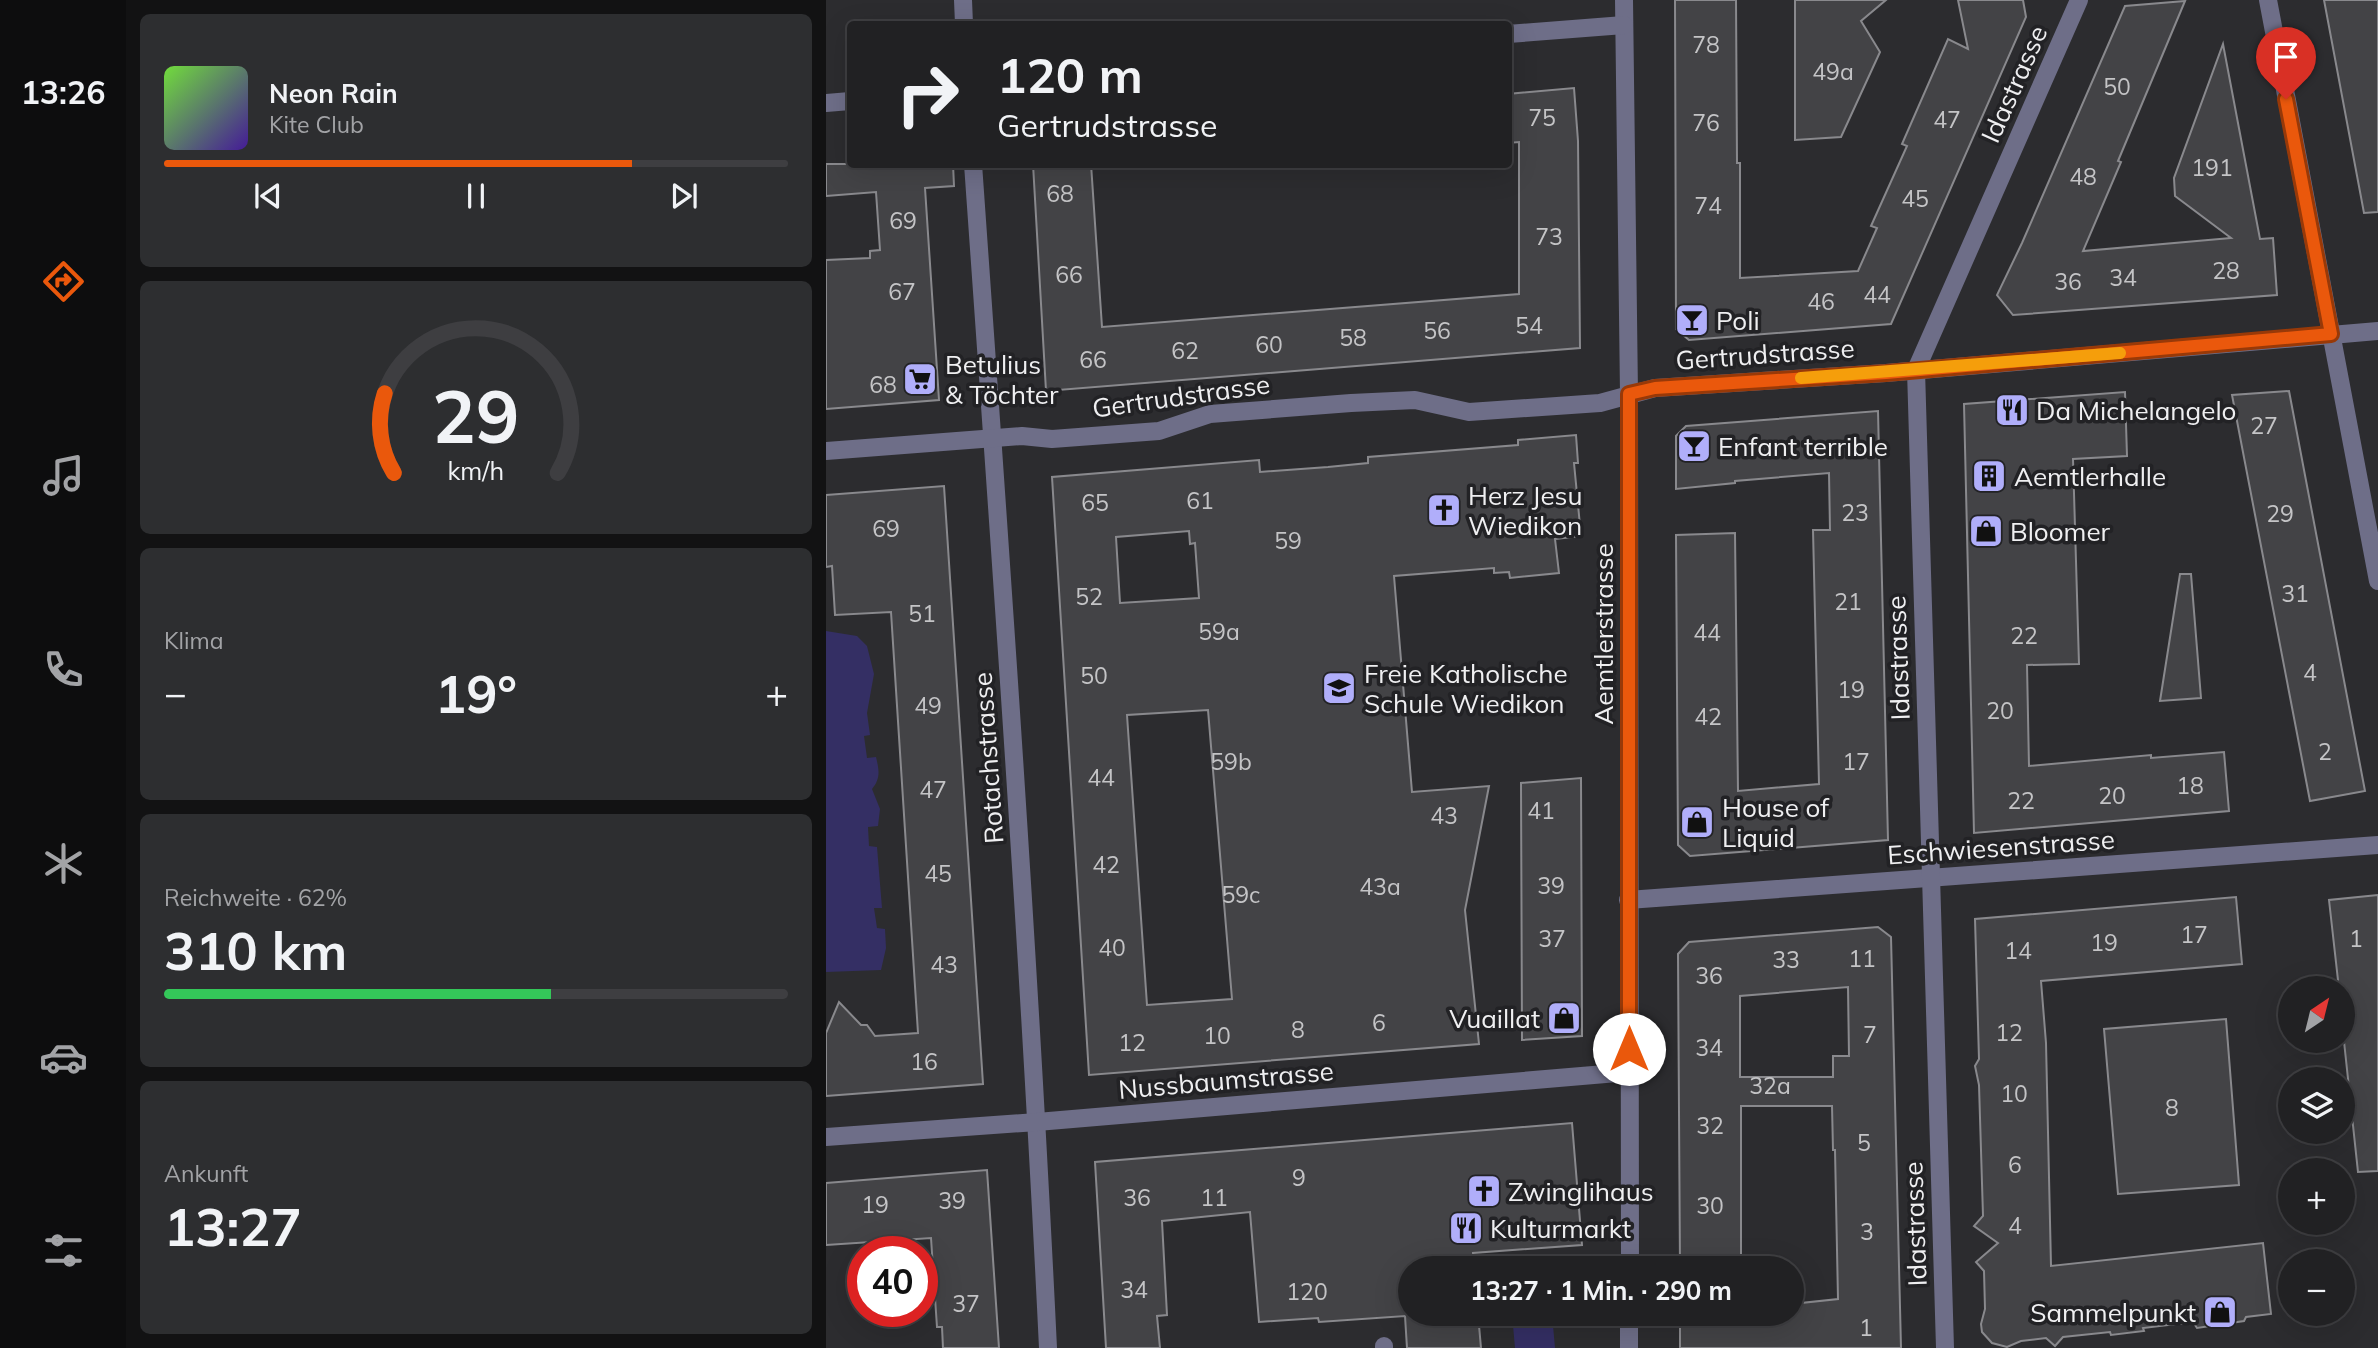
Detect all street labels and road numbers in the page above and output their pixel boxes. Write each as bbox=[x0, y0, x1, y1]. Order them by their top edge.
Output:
street label: Idastrasse bbox=[1974, 20, 2054, 148]
street label: Gertrudstrasse bbox=[1675, 331, 1855, 377]
street label: Gertrudstrasse bbox=[1090, 367, 1272, 425]
street label: Aemtlerstrasse bbox=[1587, 543, 1620, 725]
street label: Idastrasse bbox=[1879, 595, 1917, 721]
street label: Rotachstrasse bbox=[966, 671, 1010, 845]
street label: Eschwiesenstrasse bbox=[1886, 823, 2116, 871]
street label: Nussbaumstrasse bbox=[1117, 1054, 1335, 1106]
street label: Idastrasse bbox=[1896, 1161, 1934, 1287]

